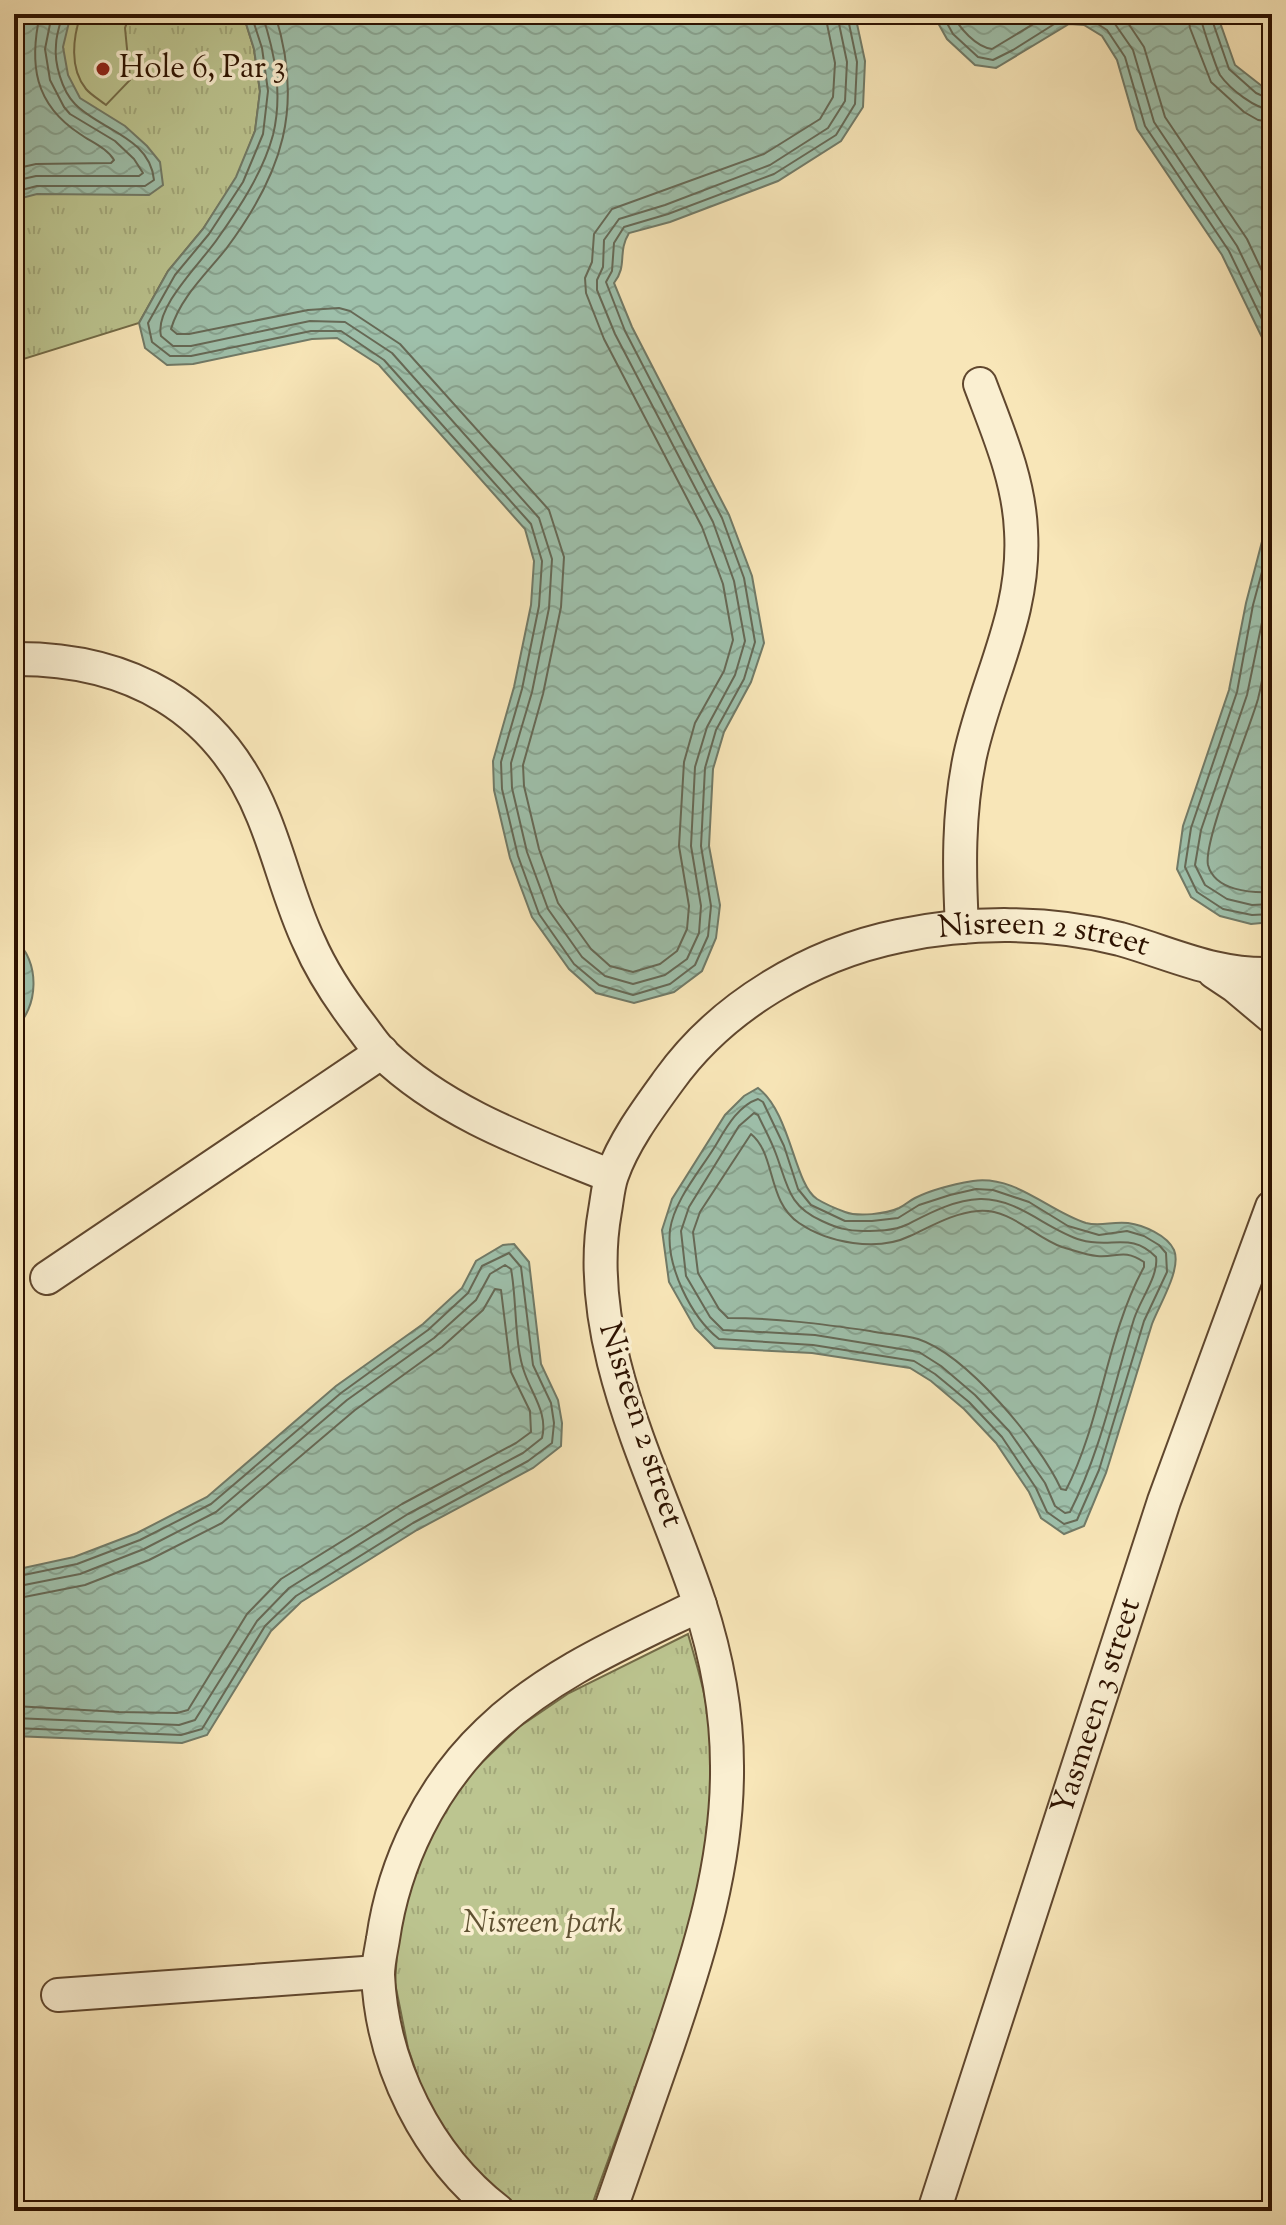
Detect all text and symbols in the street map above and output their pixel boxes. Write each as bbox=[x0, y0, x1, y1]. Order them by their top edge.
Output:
place label: Hole 6, Par 3 bbox=[119, 46, 286, 92]
marker: Hole 6, Par 3 bbox=[94, 60, 112, 78]
street label: Nisreen 2 street bbox=[936, 902, 1155, 970]
street label: Nisreen 2 street bbox=[585, 1317, 695, 1533]
street label: Yasmeen 3 street bbox=[1041, 1592, 1154, 1821]
park label: Nisreen park bbox=[463, 1901, 623, 1947]

